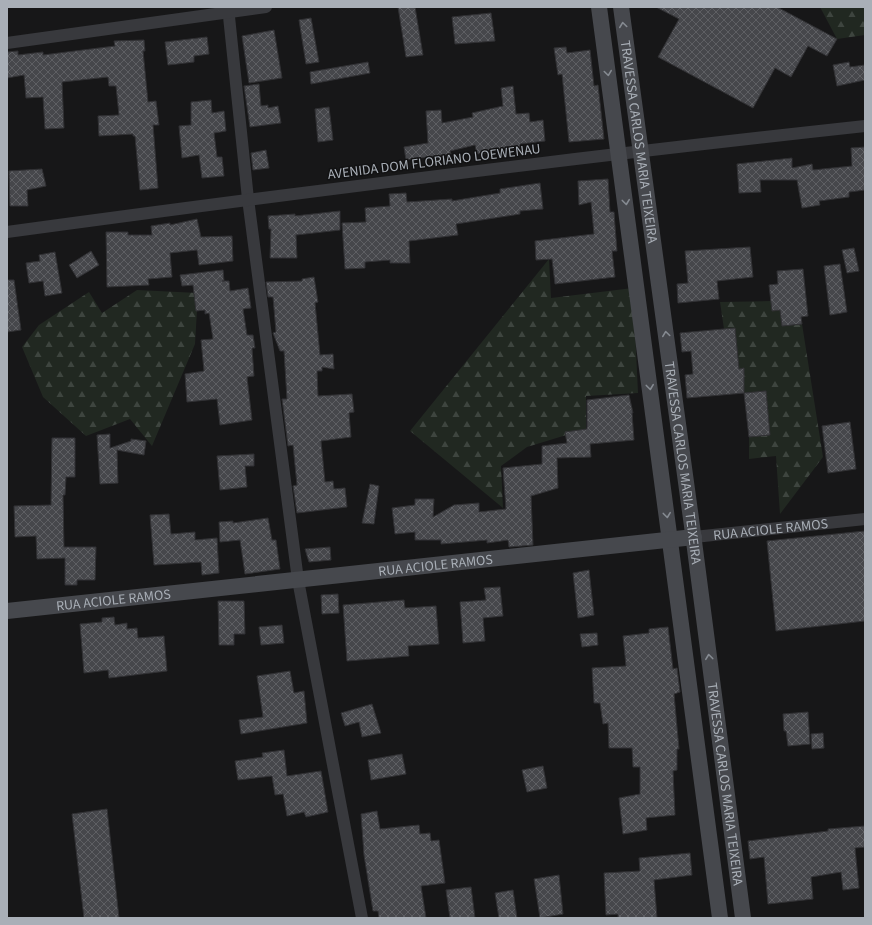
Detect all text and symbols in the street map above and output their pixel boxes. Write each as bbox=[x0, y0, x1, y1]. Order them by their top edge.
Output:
one-way arrow bbox=[619, 22, 628, 28]
street label: TRAVESSA CARLOS MARIA TEIXEIRA bbox=[615, 39, 662, 245]
one-way arrow bbox=[603, 70, 612, 76]
street label: AVENIDA DOM FLORIANO LOEWENAU bbox=[326, 139, 542, 185]
one-way arrow bbox=[621, 199, 630, 205]
one-way arrow bbox=[662, 331, 671, 337]
street label: TRAVESSA CARLOS MARIA TEIXEIRA bbox=[659, 360, 706, 566]
one-way arrow bbox=[645, 384, 654, 390]
one-way arrow bbox=[662, 512, 671, 519]
street label: RUA ACIOLE RAMOS bbox=[712, 514, 829, 546]
street label: RUA ACIOLE RAMOS bbox=[377, 550, 494, 582]
street label: RUA ACIOLE RAMOS bbox=[55, 584, 172, 617]
one-way arrow bbox=[705, 654, 714, 660]
street label: TRAVESSA CARLOS MARIA TEIXEIRA bbox=[701, 681, 748, 887]

